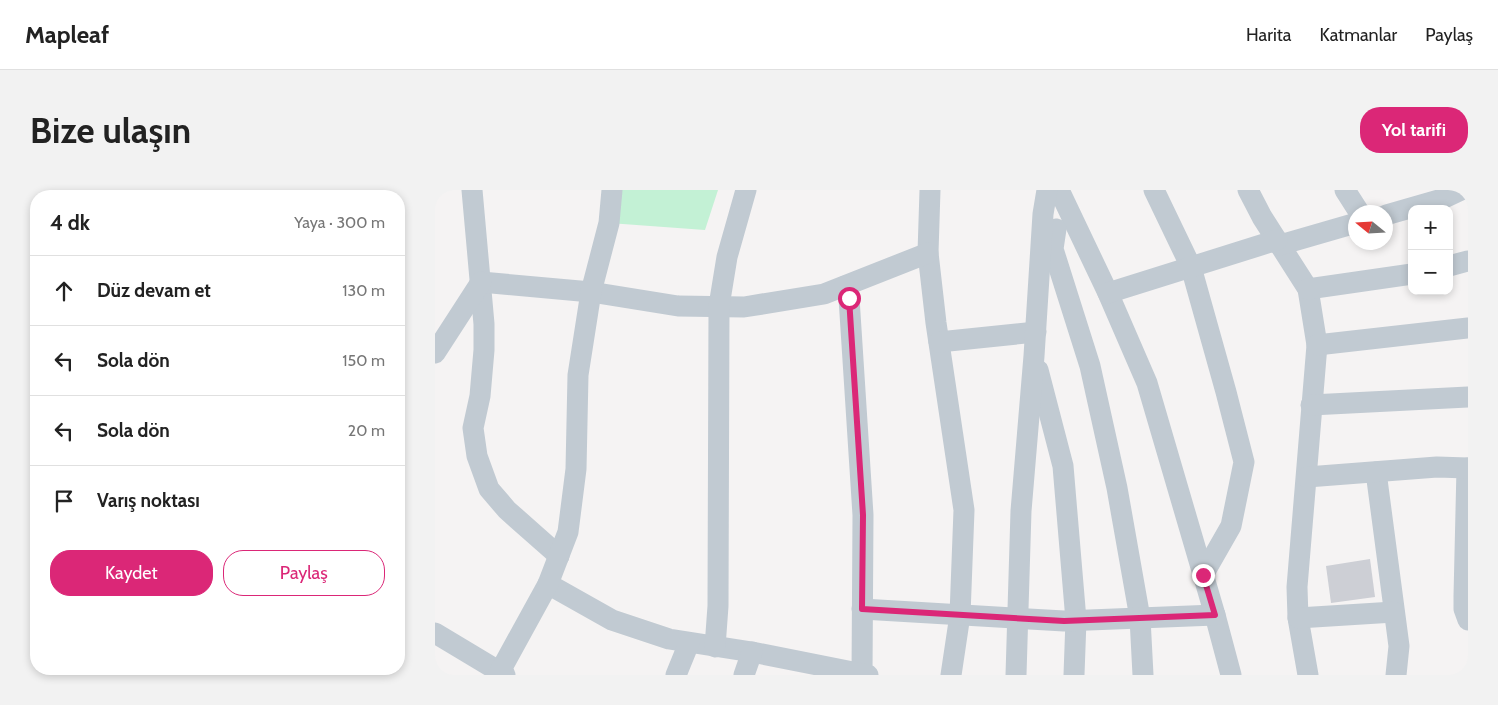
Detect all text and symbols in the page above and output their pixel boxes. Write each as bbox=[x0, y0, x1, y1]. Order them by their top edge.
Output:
text: Mapleaf bbox=[25, 20, 109, 49]
text: Harita bbox=[1246, 24, 1291, 46]
text: Katmanlar bbox=[1319, 24, 1397, 46]
text: Paylaş bbox=[1425, 24, 1473, 46]
button: Yol tarifi bbox=[1360, 107, 1468, 153]
text: Bize ulaşın bbox=[30, 109, 191, 152]
north arrow bbox=[1348, 205, 1393, 250]
map controls bbox=[1408, 205, 1453, 295]
button: + bbox=[1408, 205, 1453, 250]
text: 4 dk bbox=[50, 210, 90, 235]
text: Yaya · 300 m bbox=[294, 213, 385, 232]
button: − bbox=[1408, 250, 1453, 295]
icon: ahead bbox=[50, 277, 78, 305]
text: Düz devam et bbox=[97, 279, 211, 302]
text: 130 m bbox=[342, 281, 385, 300]
route start bbox=[838, 287, 861, 310]
icon: left bbox=[50, 347, 78, 375]
text: Sola dön bbox=[97, 349, 170, 372]
text: 150 m bbox=[342, 351, 385, 370]
icon: left bbox=[50, 417, 78, 445]
text: Sola dön bbox=[97, 419, 170, 442]
text: 20 m bbox=[348, 421, 385, 440]
icon: arrive bbox=[50, 487, 78, 515]
text: Varış noktası bbox=[97, 489, 200, 512]
button: Kaydet bbox=[50, 550, 213, 596]
button: Paylaş bbox=[223, 550, 385, 596]
route end bbox=[1192, 564, 1215, 587]

